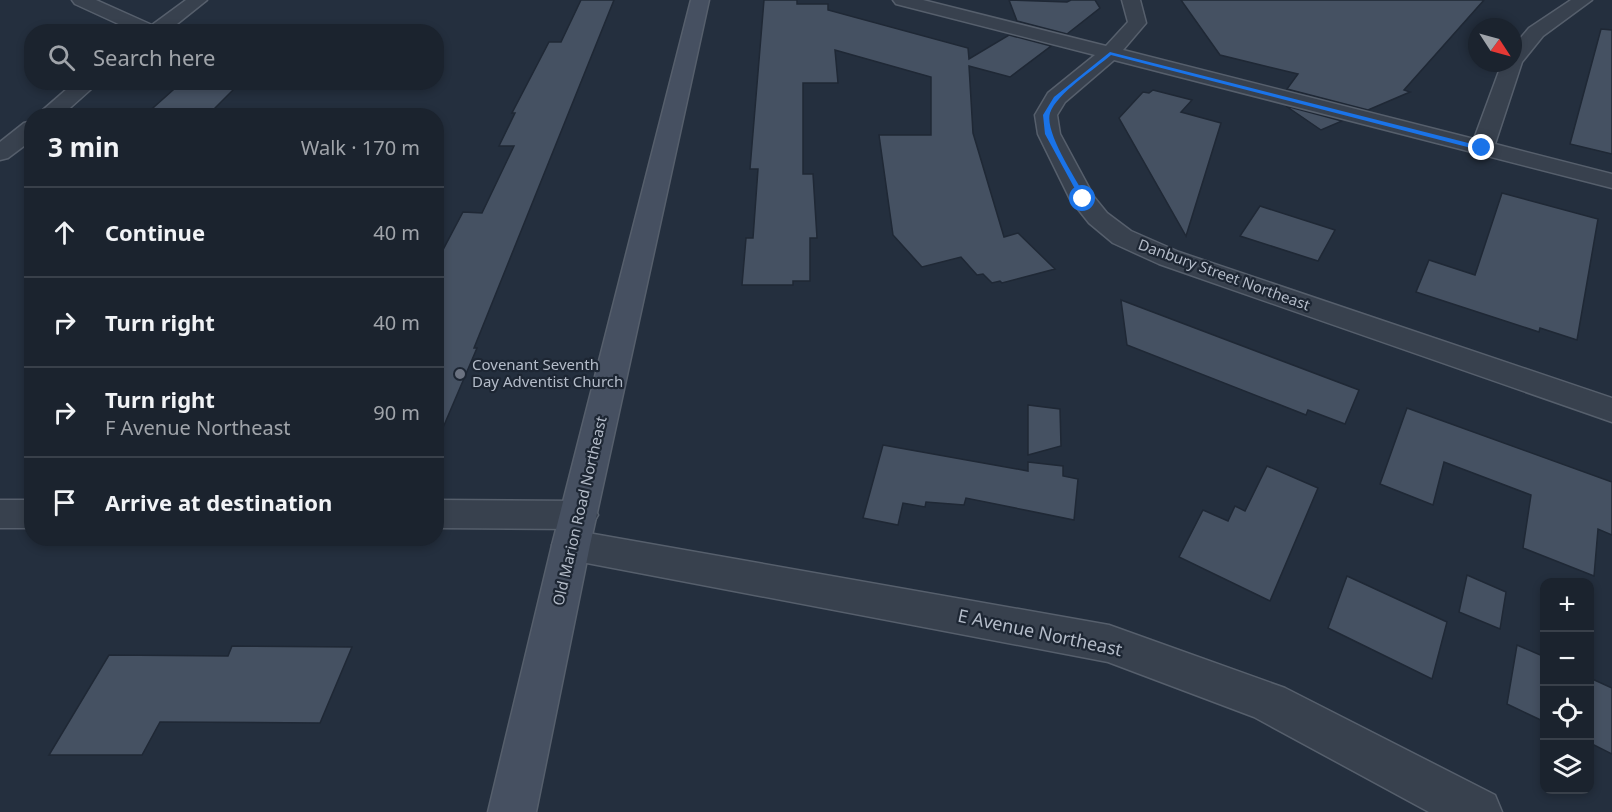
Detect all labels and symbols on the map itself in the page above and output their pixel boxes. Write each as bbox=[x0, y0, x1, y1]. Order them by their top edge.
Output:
north arrow bbox=[1468, 18, 1522, 72]
route end bbox=[1468, 134, 1494, 160]
route start bbox=[1069, 185, 1095, 211]
street label: Danbury Street Northeast bbox=[1136, 234, 1314, 315]
place label: Covenant Seventh Day Adventist Church bbox=[472, 354, 623, 391]
marker: Covenant Seventh Day Adventist Church bbox=[453, 367, 467, 381]
street label: Old Marion Road Northeast bbox=[547, 414, 611, 607]
street label: E Avenue Northeast bbox=[956, 603, 1125, 661]

